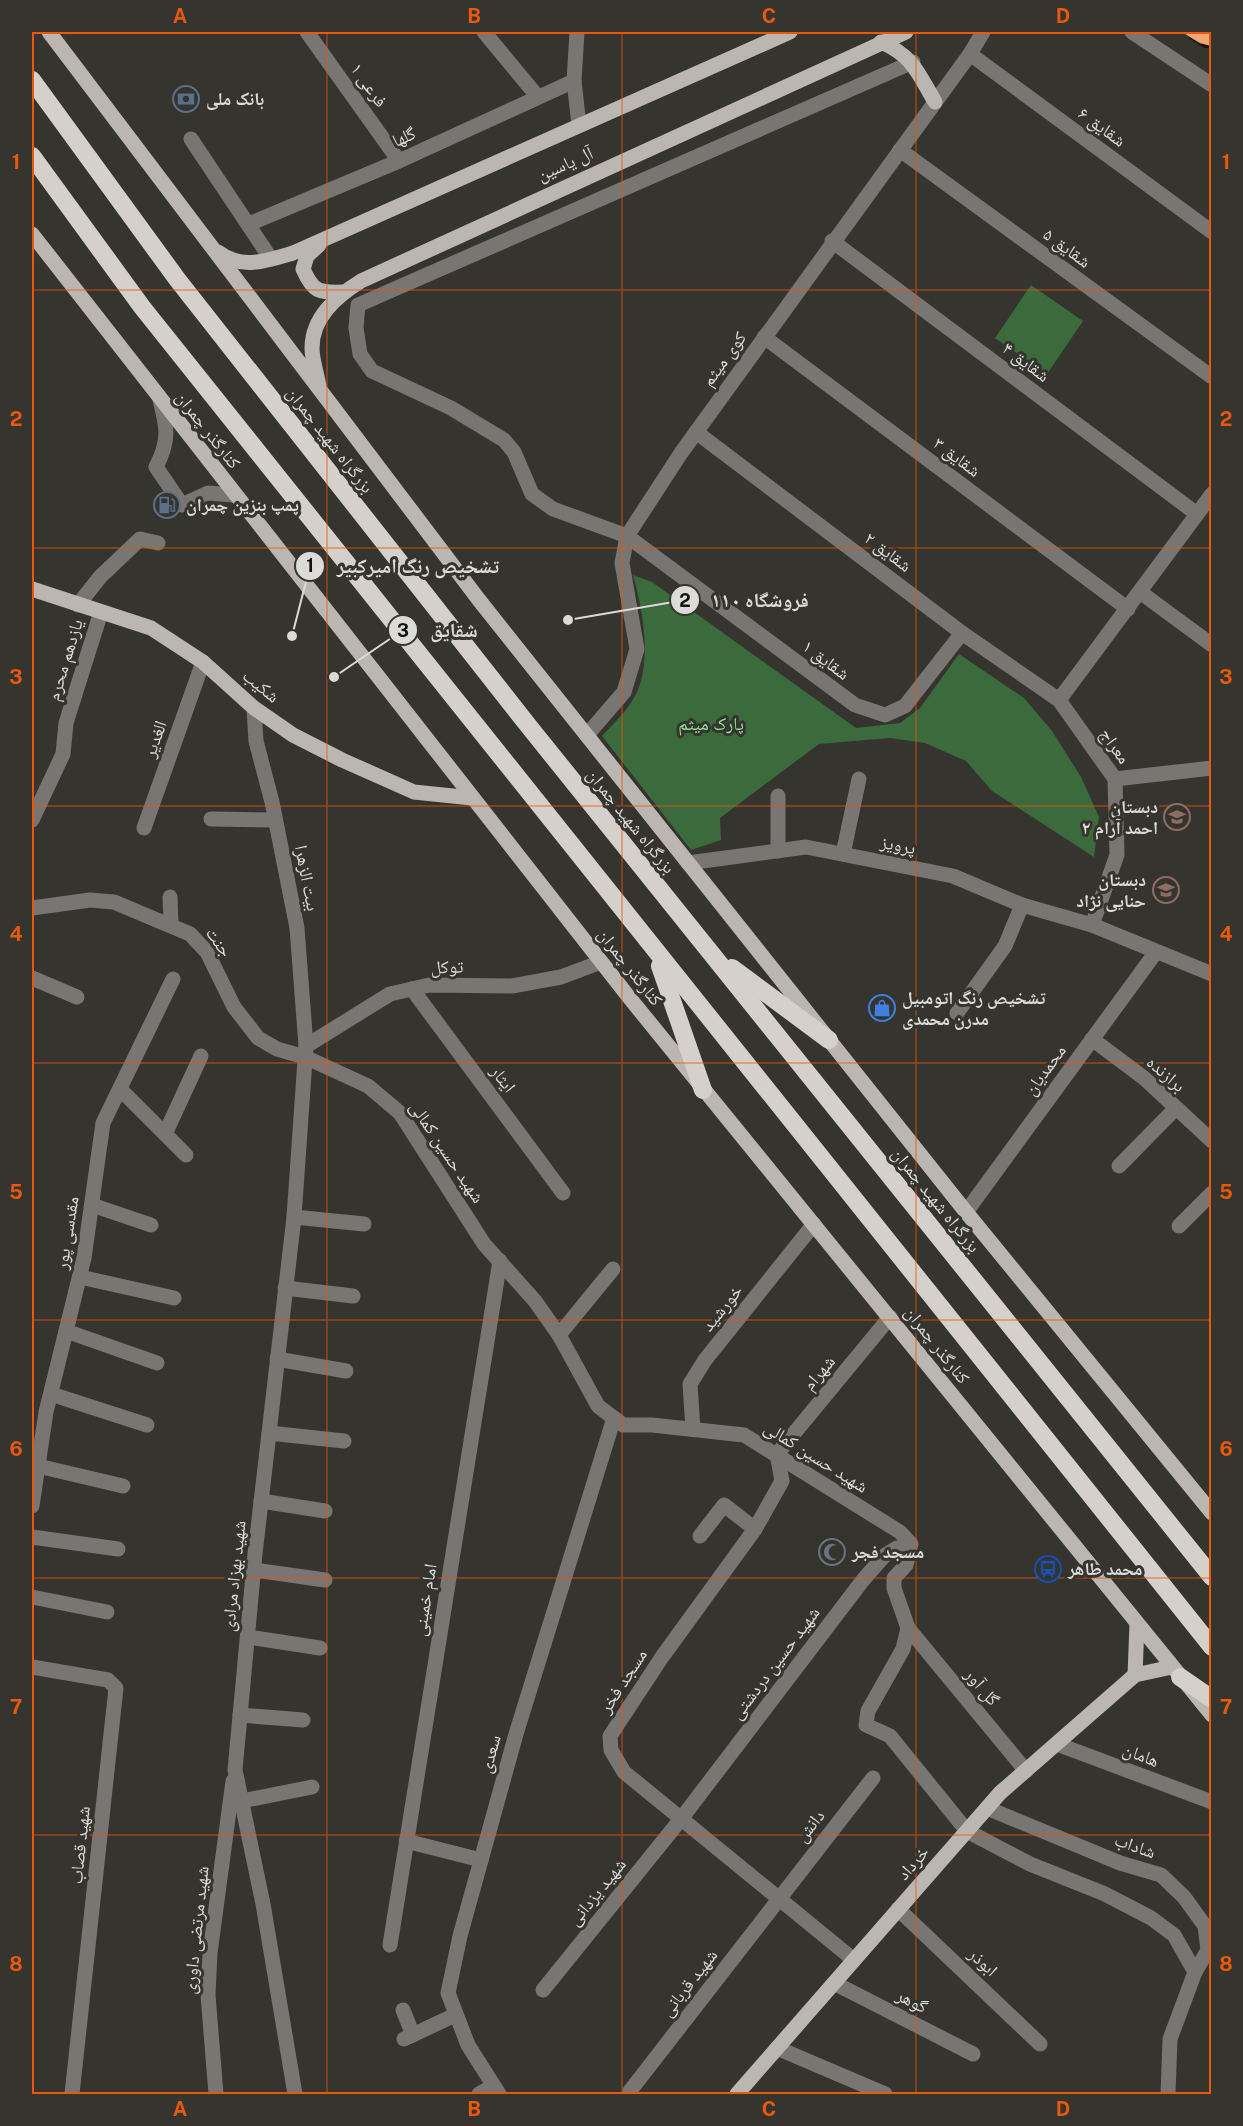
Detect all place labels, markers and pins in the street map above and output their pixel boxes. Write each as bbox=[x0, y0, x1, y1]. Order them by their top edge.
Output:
bank icon: بانک ملی bbox=[171, 84, 201, 114]
place label: بانک ملی bbox=[206, 88, 264, 110]
fuel station icon: پمپ بنزین چمران bbox=[152, 490, 182, 520]
place label: پمپ بنزین چمران bbox=[186, 494, 299, 516]
callout: تشخیص رنگ امیرکبیر bbox=[295, 547, 511, 585]
callout: فروشگاه ۱۱۰ bbox=[670, 581, 821, 619]
callout: شقایق bbox=[388, 611, 490, 649]
place label: دبستان احمد آرام ۲ bbox=[1082, 796, 1158, 840]
school or university icon: دبستان احمد آرام ۲ bbox=[1162, 802, 1192, 832]
place label: دبستان حنایی نژاد bbox=[1076, 869, 1146, 912]
school or university icon: دبستان حنایی نژاد bbox=[1151, 875, 1181, 905]
place label: تشخیص رنگ اتومبیل مدرن محمدی bbox=[902, 987, 1046, 1030]
shop icon: تشخیص رنگ اتومبیل مدرن محمدی bbox=[867, 993, 897, 1023]
mosque icon: مسجد فجر bbox=[817, 1537, 847, 1567]
place label: مسجد فجر bbox=[851, 1541, 924, 1562]
bus stop icon: محمد طاهر bbox=[1033, 1554, 1063, 1584]
place label: محمد طاهر bbox=[1067, 1558, 1143, 1579]

